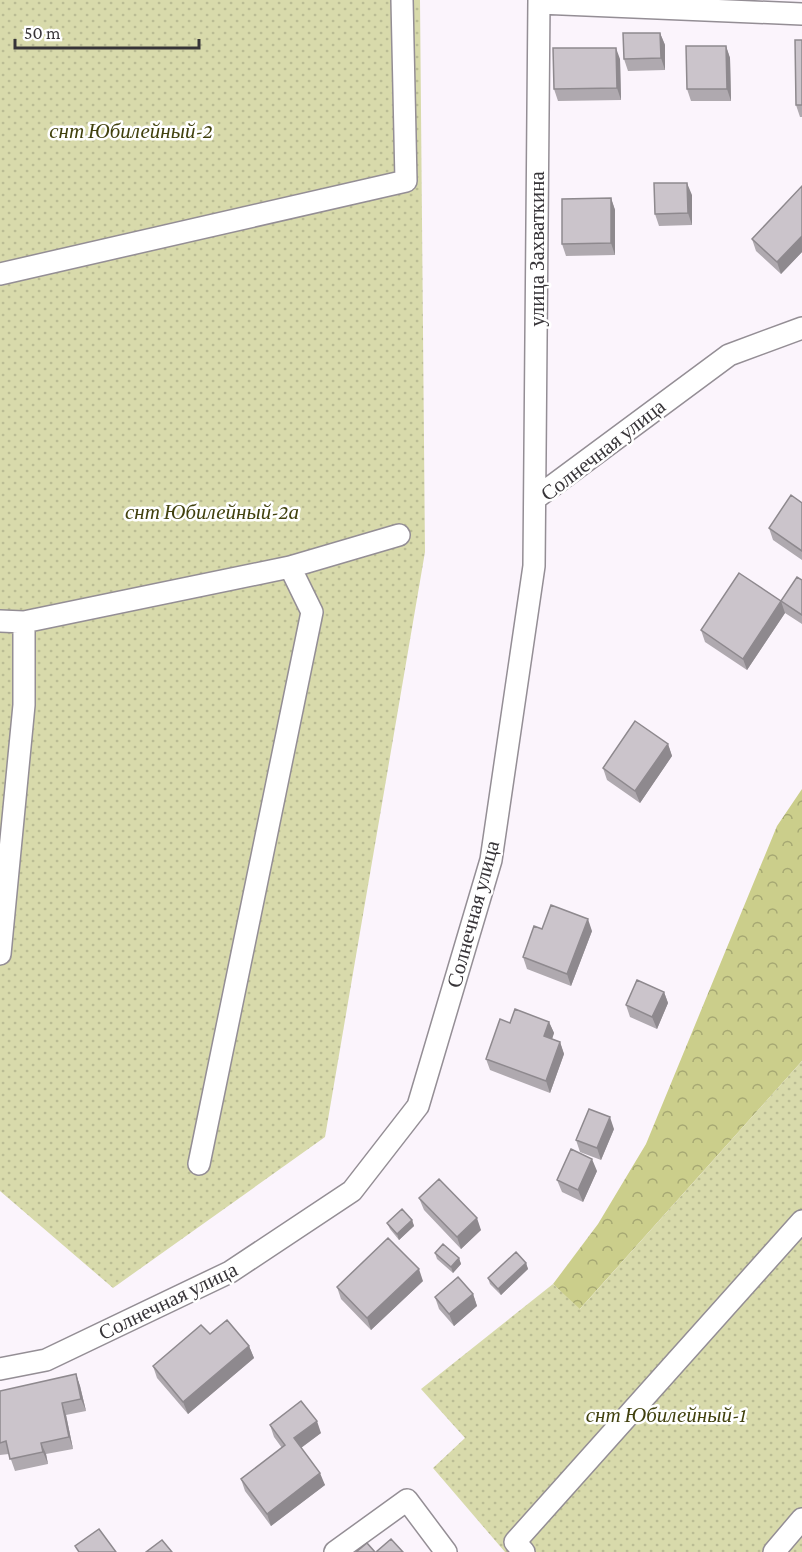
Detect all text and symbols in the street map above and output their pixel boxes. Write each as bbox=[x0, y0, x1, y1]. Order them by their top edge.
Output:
scale bar bbox=[15, 12, 200, 50]
text: 50 m bbox=[24, 23, 61, 43]
park label: снт Юбилейный-2 bbox=[49, 119, 213, 143]
street label: улица Захваткина bbox=[525, 170, 549, 327]
street label: Солнечная улица bbox=[536, 394, 671, 506]
park label: снт Юбилейный-2а bbox=[125, 500, 299, 524]
street label: Солнечная улица bbox=[442, 837, 504, 990]
street label: Солнечная улица bbox=[95, 1257, 242, 1345]
park label: снт Юбилейный-1 bbox=[586, 1403, 746, 1427]

